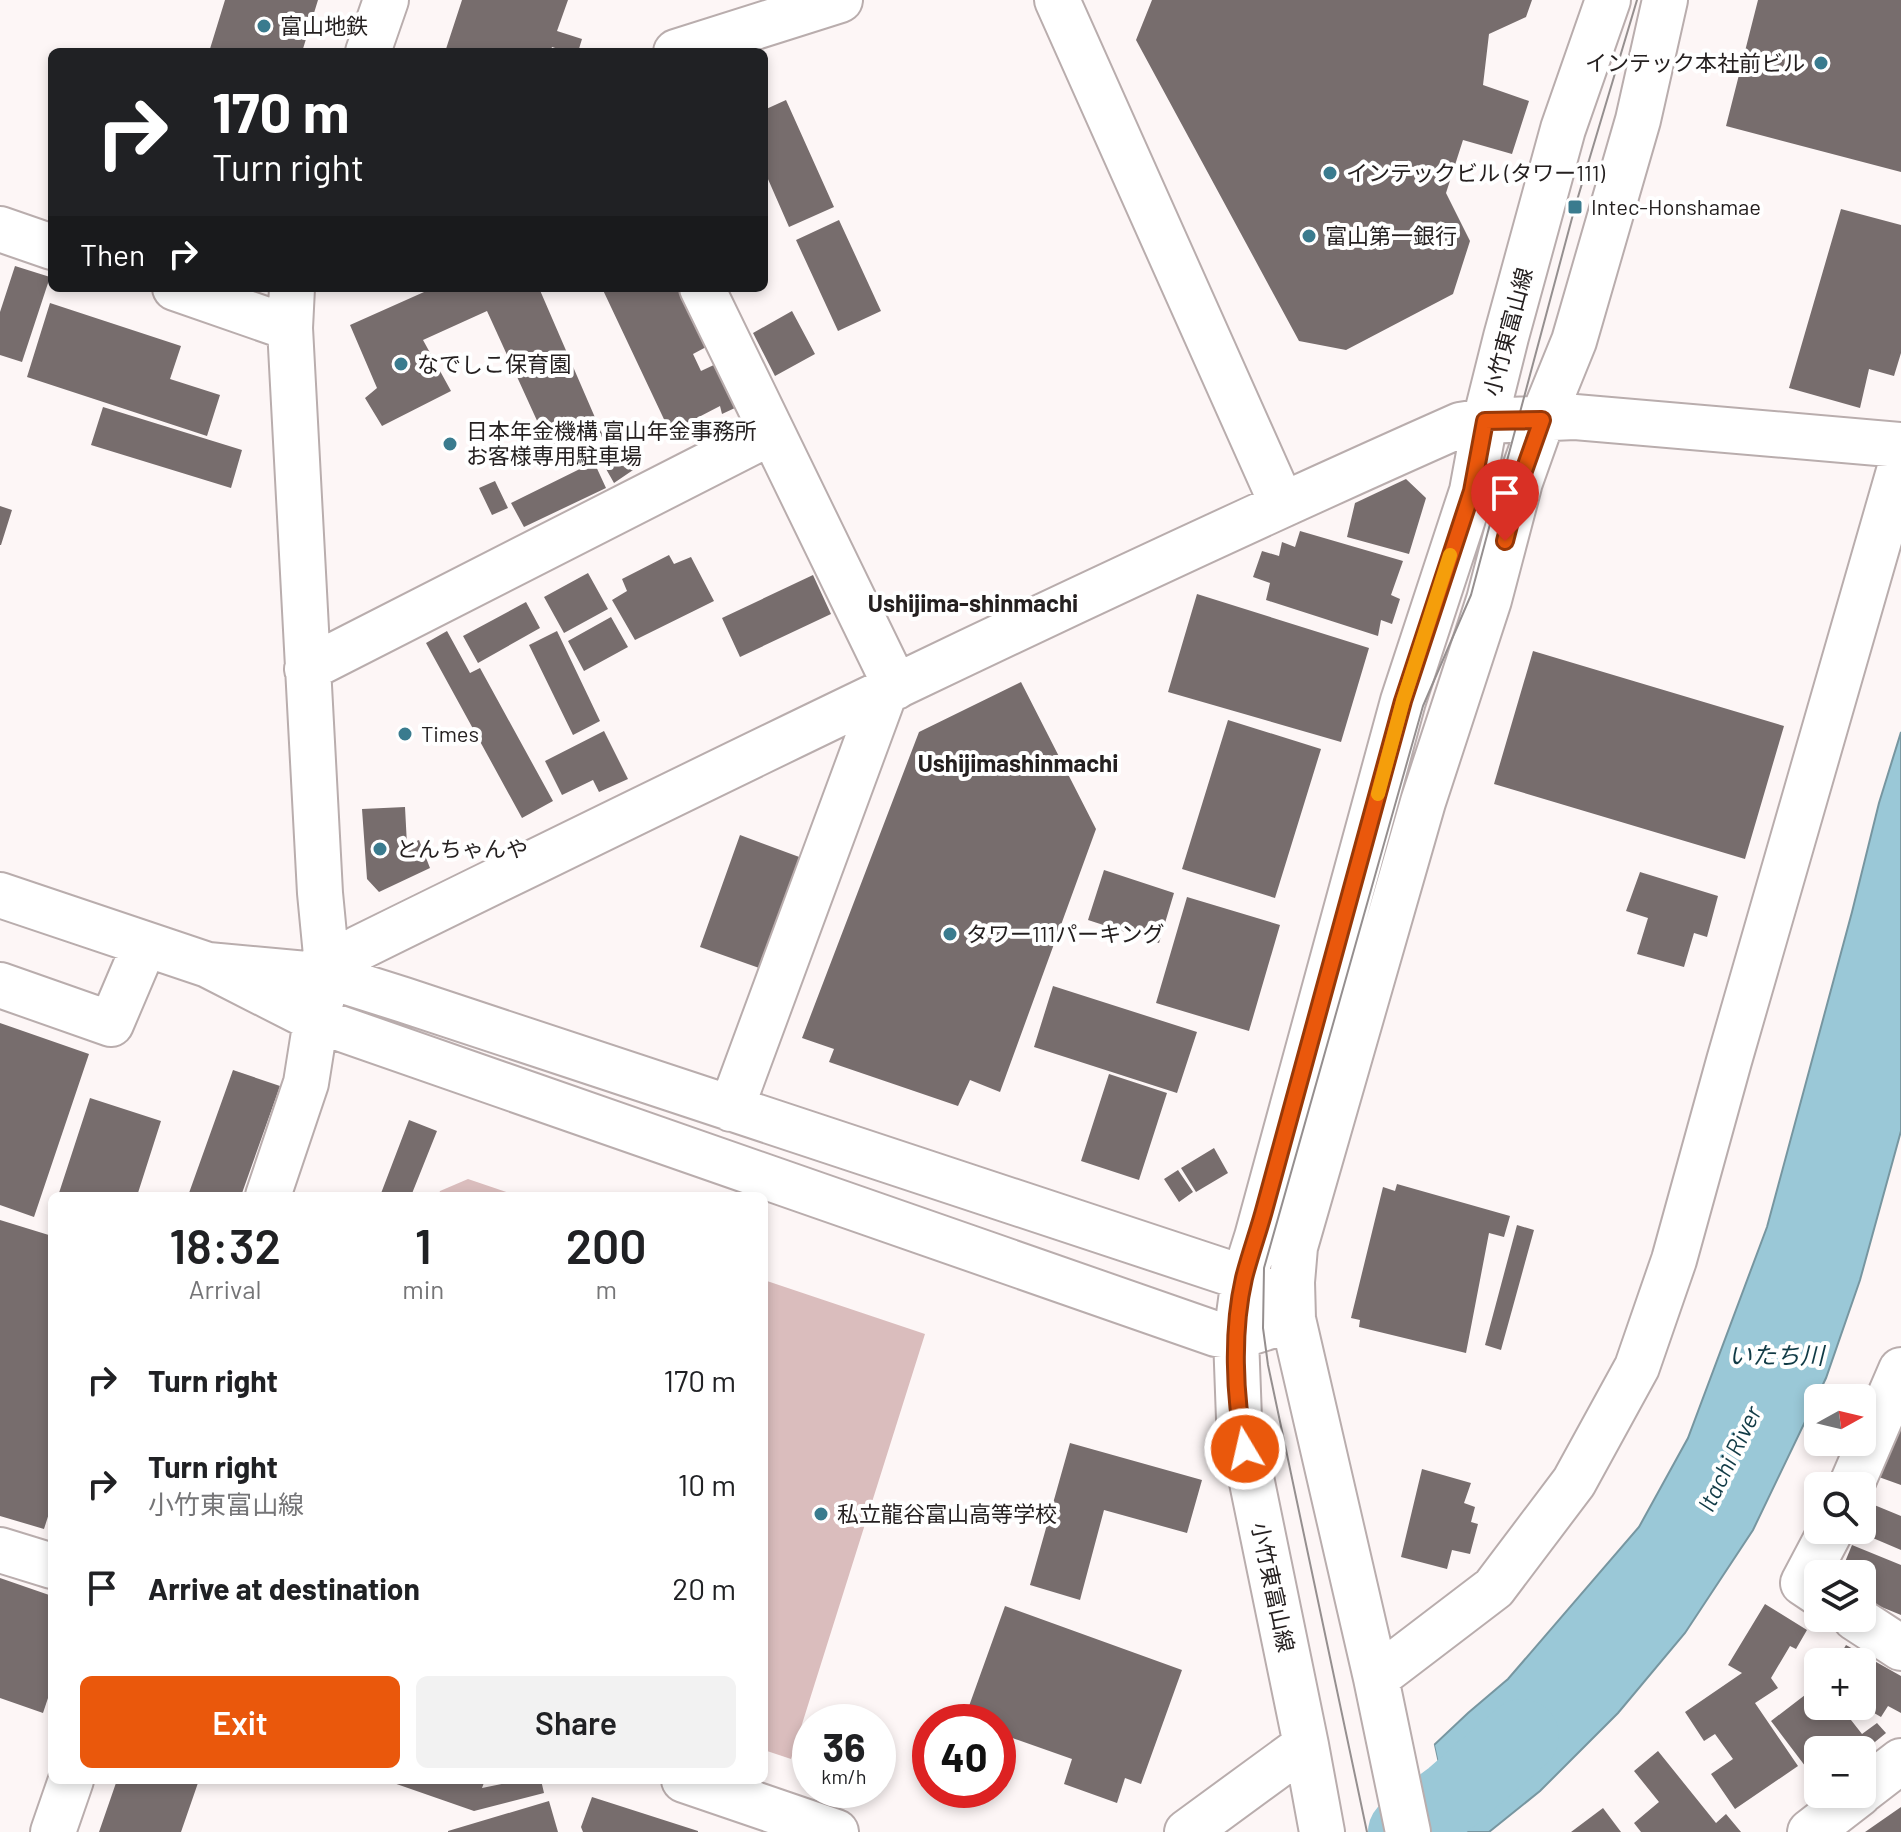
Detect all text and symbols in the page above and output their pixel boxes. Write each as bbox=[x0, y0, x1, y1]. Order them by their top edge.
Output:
place label: 富山地鉄 bbox=[280, 12, 368, 38]
marker: 富山地鉄 bbox=[255, 17, 273, 35]
place label: インテック本社前ビル bbox=[1585, 49, 1805, 75]
marker: インテック本社前ビル bbox=[1812, 54, 1830, 72]
text: 170 m bbox=[212, 77, 349, 144]
icon: right bbox=[80, 80, 184, 184]
text: Turn right bbox=[212, 145, 364, 188]
place label: インテックビル (タワー111) bbox=[1346, 159, 1605, 185]
marker: インテックビル (タワー111) bbox=[1321, 164, 1339, 182]
place label: Intec-Honshamae bbox=[1591, 193, 1761, 219]
marker: Intec-Honshamae bbox=[1566, 198, 1584, 216]
place label: 富山第一銀行 bbox=[1325, 222, 1457, 248]
marker: 富山第一銀行 bbox=[1300, 227, 1318, 245]
icon: right bbox=[161, 232, 205, 276]
text: Then bbox=[80, 236, 145, 272]
street label: 小竹東富山線 bbox=[1477, 265, 1537, 399]
place label: なでしこ保育園 bbox=[417, 350, 571, 376]
marker: なでしこ保育園 bbox=[392, 355, 410, 373]
place label: 日本年金機構 富山年金事務所 お客様専用駐車場 bbox=[466, 417, 756, 468]
marker: 日本年金機構 富山年金事務所 お客様専用駐車場 bbox=[441, 435, 459, 453]
pin bbox=[1471, 459, 1539, 541]
icon: arrive bbox=[1483, 471, 1527, 515]
district label: Ushijima-shinmachi bbox=[868, 588, 1078, 617]
place label: Times bbox=[421, 720, 479, 746]
marker: Times bbox=[396, 725, 414, 743]
district label: Ushijimashinmachi bbox=[918, 748, 1118, 777]
place label: とんちゃんや bbox=[396, 835, 528, 861]
marker: とんちゃんや bbox=[371, 840, 389, 858]
place label: タワー111パーキング bbox=[966, 920, 1165, 946]
marker: タワー111パーキング bbox=[941, 925, 959, 943]
text: 18:32 bbox=[169, 1216, 281, 1274]
text: 1 bbox=[415, 1216, 432, 1274]
text: 200 bbox=[566, 1216, 647, 1274]
text: Arrival bbox=[189, 1273, 261, 1304]
text: min bbox=[402, 1273, 444, 1304]
text: m bbox=[595, 1273, 617, 1304]
water label: いたち川 bbox=[1728, 1340, 1827, 1369]
icon: right bbox=[80, 1358, 124, 1402]
text: Turn right bbox=[148, 1362, 278, 1398]
text: 170 m bbox=[664, 1362, 736, 1398]
north arrow bbox=[1804, 1384, 1876, 1456]
map controls bbox=[1804, 1384, 1876, 1808]
water label: Itachi River bbox=[1691, 1399, 1767, 1516]
position arrow bbox=[1203, 1407, 1287, 1491]
text: Turn right bbox=[148, 1448, 278, 1484]
icon: right bbox=[80, 1462, 124, 1506]
text: 10 m bbox=[678, 1466, 736, 1502]
button: search bbox=[1804, 1472, 1876, 1544]
text: 小竹東富山線 bbox=[148, 1488, 304, 1519]
place label: 私立龍谷富山高等学校 bbox=[837, 1500, 1057, 1526]
marker: 私立龍谷富山高等学校 bbox=[812, 1505, 830, 1523]
street label: 小竹東富山線 bbox=[1248, 1520, 1300, 1654]
button: layers bbox=[1804, 1560, 1876, 1632]
icon: arrive bbox=[80, 1566, 124, 1610]
text: Arrive at destination bbox=[148, 1570, 420, 1606]
text: 20 m bbox=[672, 1570, 736, 1606]
button: + bbox=[1804, 1648, 1876, 1720]
button: Exit bbox=[80, 1676, 400, 1768]
button: Share bbox=[416, 1676, 736, 1768]
speed limit sign: 40 bbox=[912, 1704, 1016, 1808]
text: 36 bbox=[822, 1722, 866, 1770]
button: − bbox=[1804, 1736, 1876, 1808]
text: km/h bbox=[821, 1764, 867, 1788]

